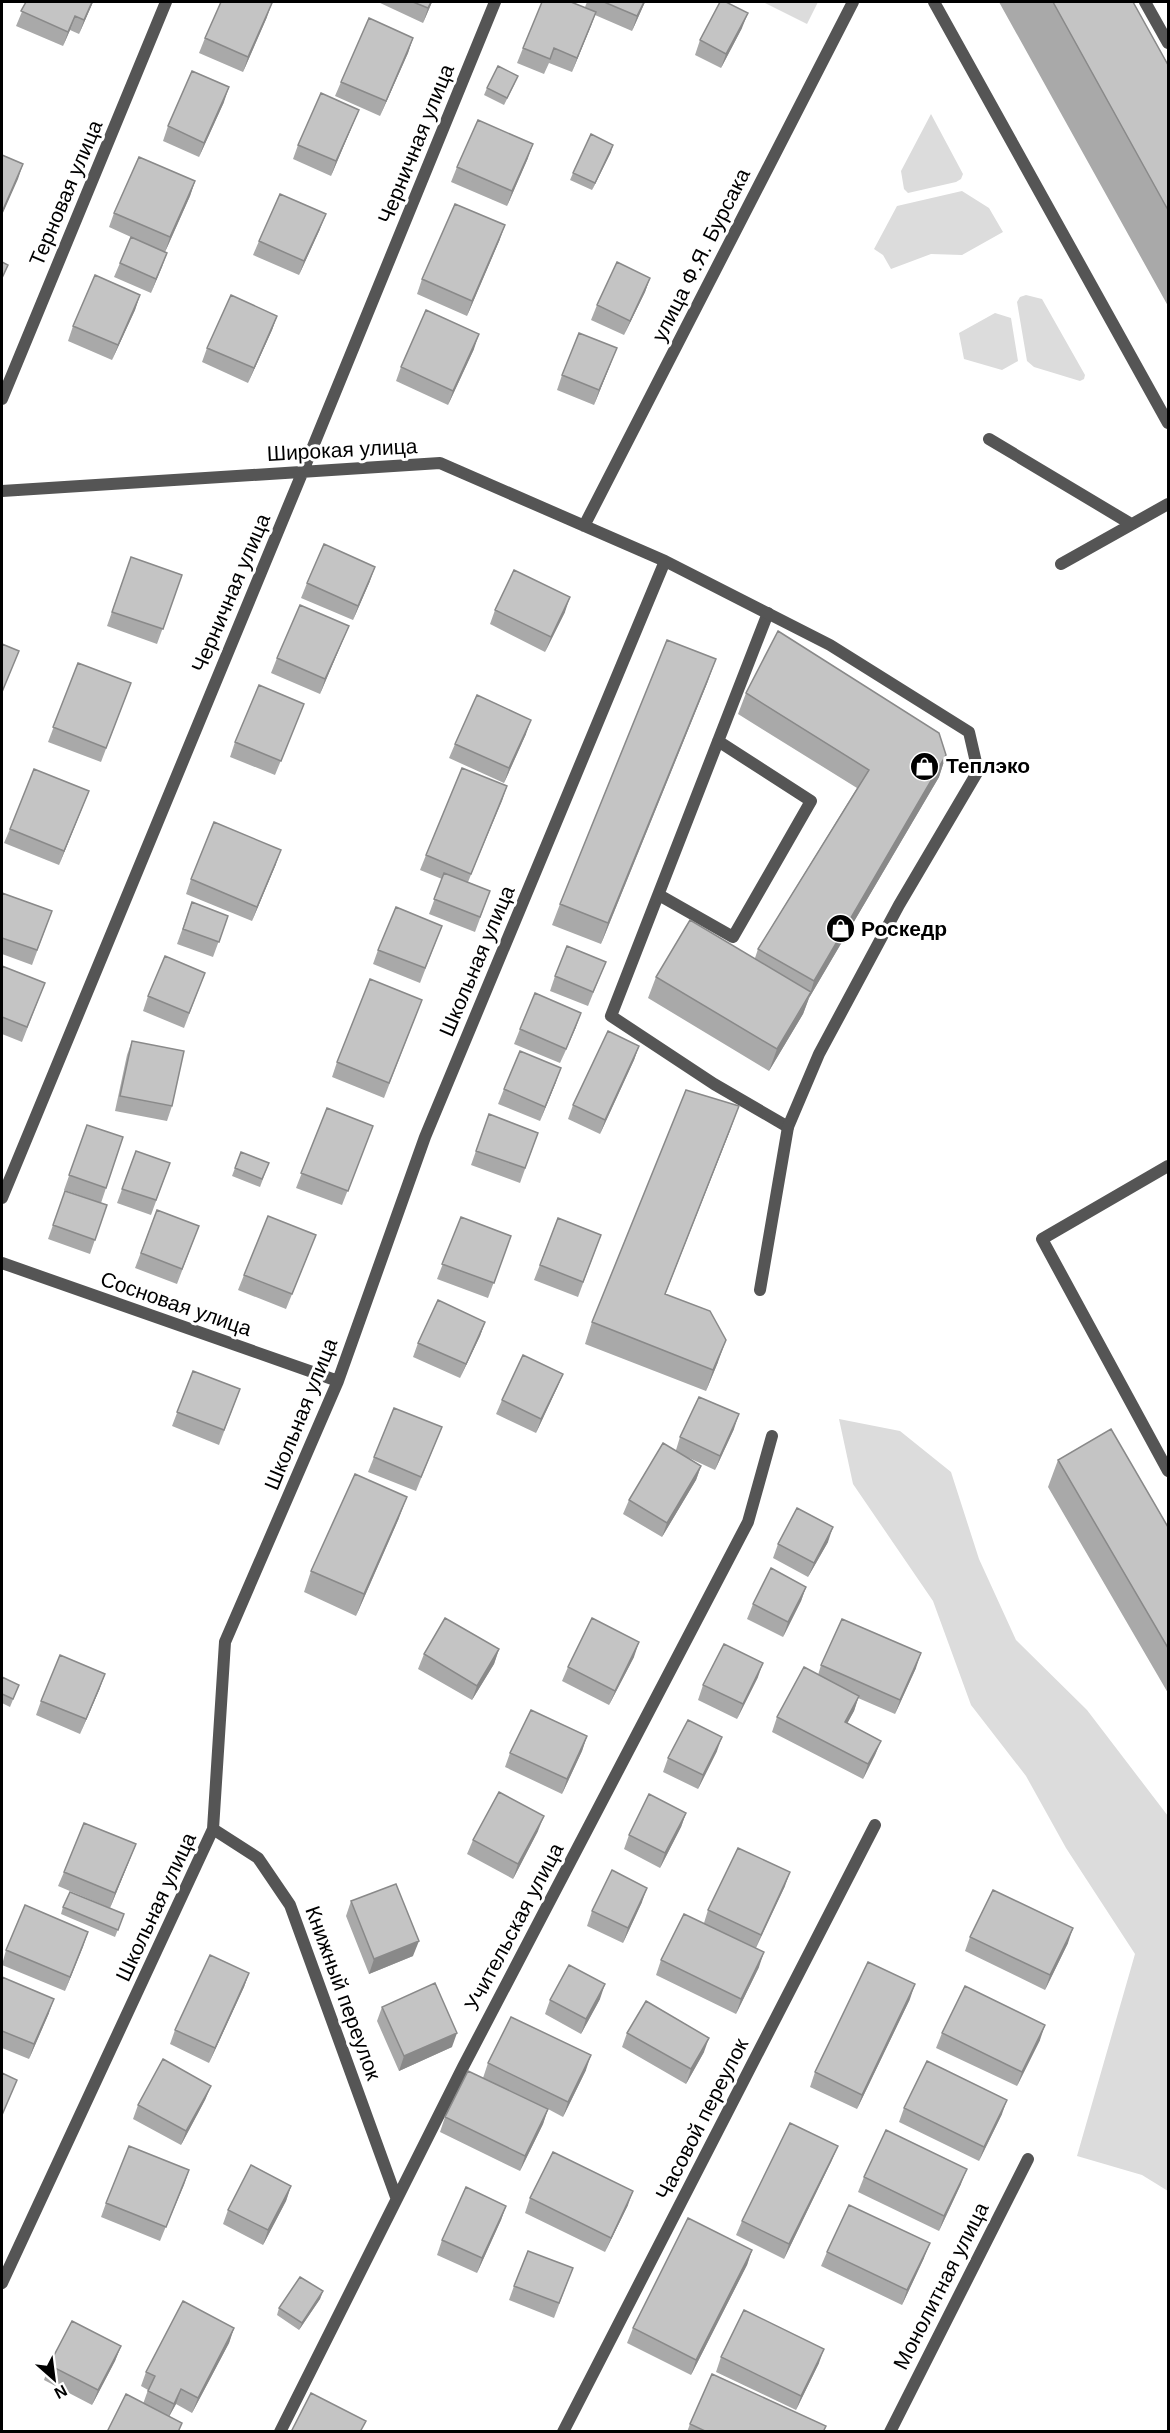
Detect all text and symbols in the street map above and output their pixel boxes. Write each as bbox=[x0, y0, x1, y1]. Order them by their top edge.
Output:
street label: Черничная улица bbox=[373, 60, 458, 227]
street label: Терновая улица bbox=[25, 116, 107, 269]
street label: улица Ф.Я. Бурсака bbox=[647, 164, 754, 345]
street label: Широкая улица bbox=[266, 434, 418, 465]
street label: Черничная улица bbox=[187, 510, 274, 675]
shop icon: Теплэко bbox=[909, 750, 941, 782]
place label: Теплэко bbox=[946, 754, 1030, 777]
street label: Школьная улица bbox=[434, 882, 519, 1040]
shop icon: Роскедр bbox=[824, 913, 856, 945]
place label: Роскедр bbox=[861, 917, 947, 940]
street label: Сосновая улица bbox=[98, 1267, 255, 1340]
street label: Школьная улица bbox=[260, 1334, 342, 1493]
street label: Школьная улица bbox=[111, 1829, 200, 1985]
street label: Учительская улица bbox=[460, 1839, 568, 2014]
street label: Книжный переулок bbox=[301, 1903, 386, 2084]
street label: Часовой переулок bbox=[651, 2034, 753, 2203]
street label: Монолитная улица bbox=[889, 2198, 993, 2373]
north arrow bbox=[24, 2349, 84, 2409]
text: N bbox=[52, 2382, 70, 2402]

